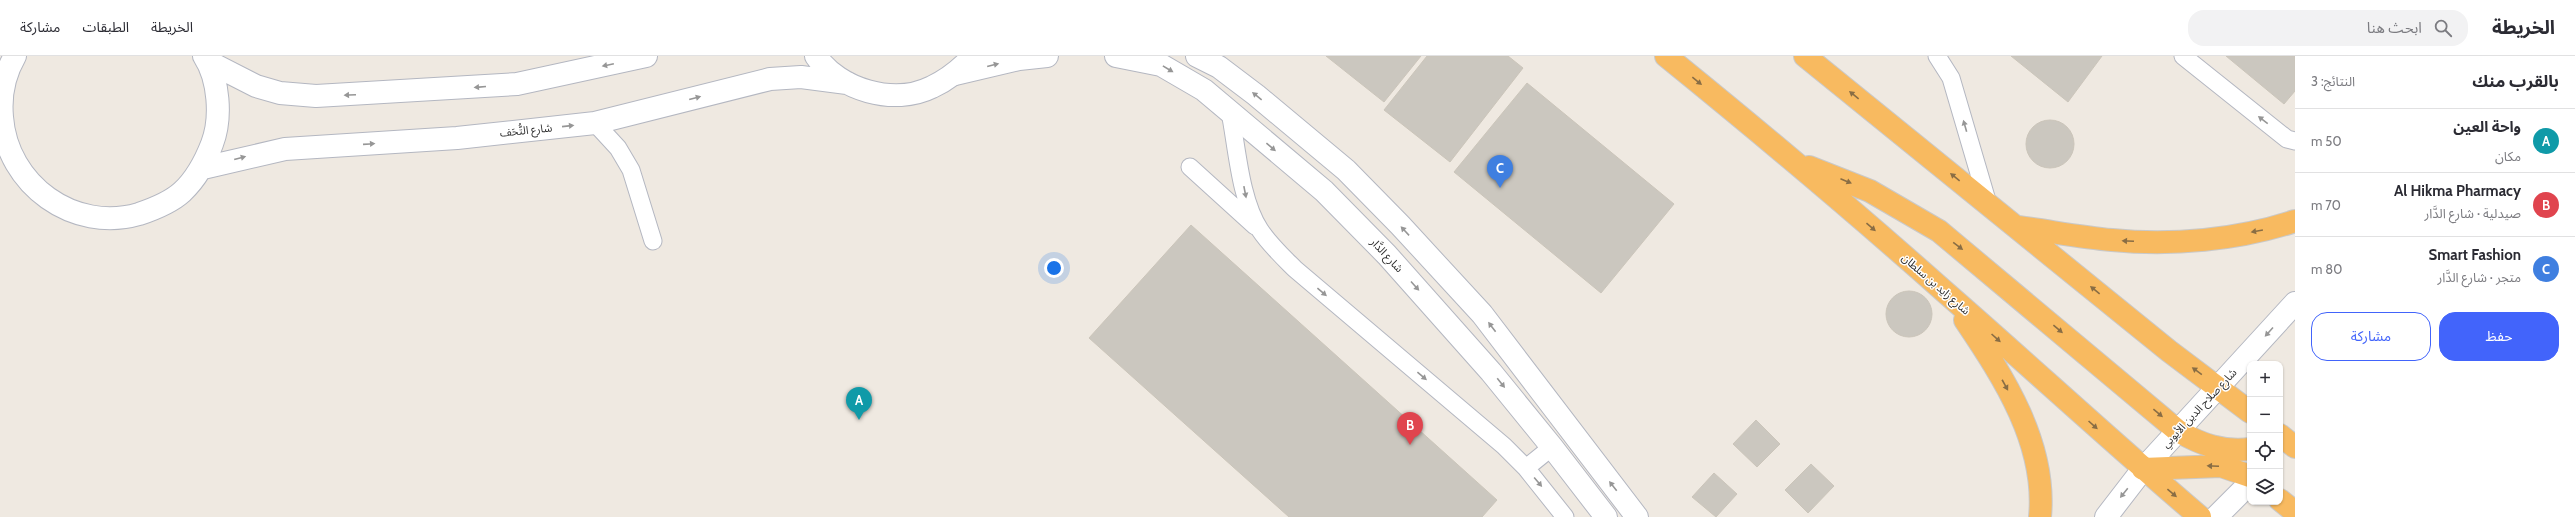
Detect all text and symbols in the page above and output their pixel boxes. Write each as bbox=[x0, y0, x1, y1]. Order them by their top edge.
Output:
search box bbox=[2188, 10, 2468, 46]
text: الخريطة bbox=[2492, 16, 2555, 39]
icon: search bbox=[2432, 17, 2454, 39]
text: مشاركة bbox=[20, 18, 60, 36]
text: الطبقات bbox=[82, 18, 129, 36]
text: الخريطة bbox=[151, 18, 193, 36]
text: ابحث هنا bbox=[2367, 19, 2422, 37]
one-way arrow bbox=[987, 62, 999, 68]
one-way arrow bbox=[602, 63, 614, 69]
one-way arrow bbox=[1162, 65, 1173, 72]
text: بالقرب منك bbox=[2472, 71, 2559, 91]
text: النتائج: 3 bbox=[2311, 73, 2355, 89]
one-way arrow bbox=[1691, 76, 1702, 85]
one-way arrow bbox=[474, 84, 486, 91]
one-way arrow bbox=[344, 91, 356, 98]
one-way arrow bbox=[1848, 91, 1859, 100]
one-way arrow bbox=[1252, 92, 1263, 100]
one-way arrow bbox=[689, 95, 701, 101]
one-way arrow bbox=[2257, 116, 2268, 124]
text: واحة العين bbox=[2453, 118, 2521, 136]
street label: شارع التُّحَف bbox=[499, 120, 553, 141]
one-way arrow bbox=[1962, 120, 1968, 133]
one-way arrow bbox=[562, 123, 574, 129]
text: 50 m bbox=[2311, 133, 2341, 149]
text: A bbox=[2542, 133, 2550, 149]
one-way arrow bbox=[363, 140, 375, 147]
one-way arrow bbox=[1266, 142, 1276, 151]
text: مكان bbox=[2495, 148, 2521, 164]
one-way arrow bbox=[234, 155, 246, 161]
pin: C bbox=[1487, 155, 1513, 188]
one-way arrow bbox=[1949, 173, 1960, 181]
one-way arrow bbox=[1841, 178, 1852, 184]
text: Al Hikma Pharmacy bbox=[2394, 182, 2521, 200]
one-way arrow bbox=[1243, 185, 1249, 198]
text: 70 m bbox=[2311, 197, 2341, 213]
text: B bbox=[2542, 197, 2550, 213]
text: صيدلية · شارع الدَّار bbox=[2424, 205, 2521, 221]
one-way arrow bbox=[1866, 223, 1876, 232]
one-way arrow bbox=[1401, 226, 1410, 235]
one-way arrow bbox=[2251, 228, 2263, 234]
street label: شارع الدَّار bbox=[1366, 234, 1407, 276]
one-way arrow bbox=[2122, 237, 2134, 244]
one-way arrow bbox=[1953, 242, 1964, 250]
text: Smart Fashion bbox=[2429, 246, 2521, 264]
street label: شارع زايد بن سلطان bbox=[1898, 251, 1973, 318]
your location bbox=[1044, 258, 1064, 278]
text: 80 m bbox=[2311, 261, 2342, 277]
text: C bbox=[2542, 261, 2550, 277]
text: متجر · شارع الدَّار bbox=[2437, 269, 2521, 285]
one-way arrow bbox=[1410, 280, 1419, 291]
one-way arrow bbox=[2090, 286, 2100, 294]
one-way arrow bbox=[1317, 288, 1328, 297]
button: مشاركة bbox=[2311, 312, 2431, 361]
button: حفظ bbox=[2439, 312, 2559, 361]
one-way arrow bbox=[1488, 322, 1496, 333]
one-way arrow bbox=[2053, 325, 2064, 334]
one-way arrow bbox=[2265, 327, 2274, 336]
one-way arrow bbox=[1992, 333, 2001, 342]
map controls bbox=[2247, 361, 2283, 505]
button: + bbox=[2247, 361, 2283, 397]
street label: شارع صلاح الدين الأيوبي bbox=[2159, 365, 2242, 452]
one-way arrow bbox=[2191, 367, 2202, 375]
one-way arrow bbox=[1417, 372, 1427, 381]
one-way arrow bbox=[1496, 378, 1505, 389]
one-way arrow bbox=[2002, 379, 2008, 391]
pin: A bbox=[846, 387, 872, 420]
button: − bbox=[2247, 397, 2283, 433]
one-way arrow bbox=[2152, 409, 2163, 418]
pin: B bbox=[1397, 412, 1423, 445]
one-way arrow bbox=[2088, 420, 2098, 430]
button: locate bbox=[2247, 433, 2283, 469]
one-way arrow bbox=[2207, 462, 2219, 469]
button: layers bbox=[2247, 469, 2283, 505]
one-way arrow bbox=[1534, 477, 1543, 488]
one-way arrow bbox=[1609, 481, 1618, 492]
one-way arrow bbox=[2120, 487, 2129, 498]
one-way arrow bbox=[2167, 488, 2177, 497]

